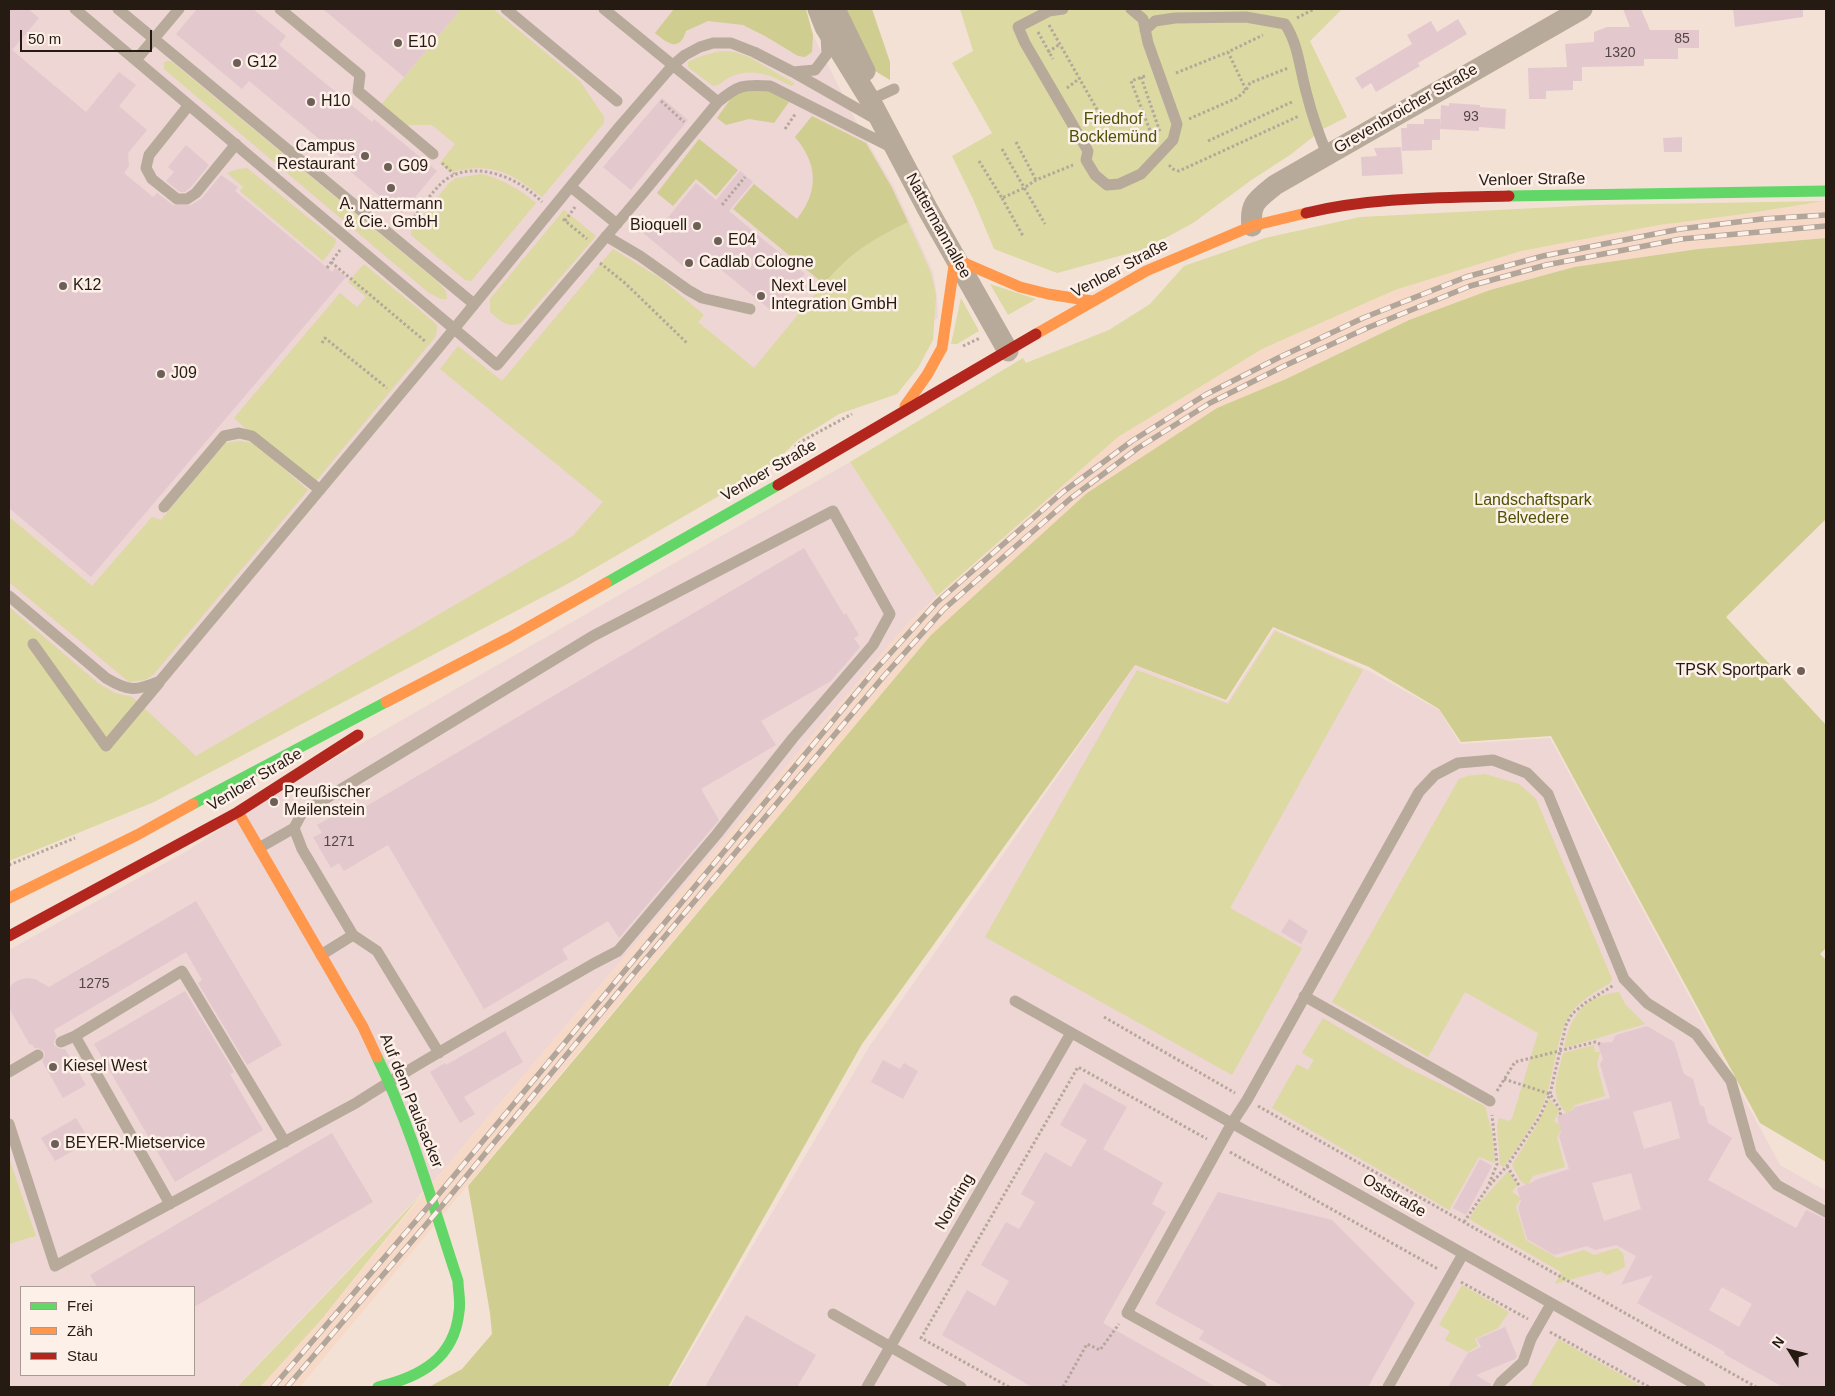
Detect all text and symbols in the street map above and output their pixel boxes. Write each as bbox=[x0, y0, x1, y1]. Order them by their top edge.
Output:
scale bar bbox=[22, 20, 155, 52]
text: 50 m bbox=[28, 30, 61, 47]
house number: 85 bbox=[1674, 31, 1690, 47]
place label: E10 bbox=[408, 33, 436, 53]
marker: E10 bbox=[392, 37, 404, 49]
house number: 1320 bbox=[1604, 45, 1636, 61]
place label: G12 bbox=[247, 53, 277, 73]
marker: G12 bbox=[231, 57, 243, 69]
street label: Grevenbroicher Straße bbox=[1331, 60, 1481, 158]
place label: H10 bbox=[321, 92, 350, 112]
marker: H10 bbox=[305, 96, 317, 108]
house number: 93 bbox=[1463, 109, 1479, 125]
park label: Friedhof Bocklemünd bbox=[1069, 110, 1157, 148]
place label: Campus Restaurant bbox=[277, 137, 355, 175]
marker: Campus Restaurant bbox=[359, 150, 371, 162]
place label: G09 bbox=[398, 157, 428, 177]
marker: G09 bbox=[382, 161, 394, 173]
street label: Venloer Straße bbox=[1478, 169, 1586, 191]
street label: Nattermannallee bbox=[901, 170, 975, 282]
marker: A. Nattermann & Cie. GmbH bbox=[385, 182, 397, 194]
place label: A. Nattermann & Cie. GmbH bbox=[339, 195, 443, 233]
place label: Bioquell bbox=[630, 216, 687, 236]
marker: Bioquell bbox=[691, 220, 703, 232]
place label: E04 bbox=[728, 231, 756, 251]
marker: E04 bbox=[712, 235, 724, 247]
street label: Venloer Straße bbox=[1068, 235, 1172, 303]
place label: Cadlab Cologne bbox=[699, 253, 814, 273]
marker: Cadlab Cologne bbox=[683, 257, 695, 269]
place label: K12 bbox=[73, 276, 101, 296]
place label: Next Level Integration GmbH bbox=[771, 277, 897, 315]
marker: K12 bbox=[57, 280, 69, 292]
marker: Next Level Integration GmbH bbox=[755, 290, 767, 302]
place label: J09 bbox=[171, 364, 197, 384]
marker: J09 bbox=[155, 368, 167, 380]
street label: Venloer Straße bbox=[718, 436, 820, 506]
park label: Landschaftspark Belvedere bbox=[1474, 491, 1592, 529]
place label: TPSK Sportpark bbox=[1675, 661, 1791, 681]
marker: TPSK Sportpark bbox=[1795, 665, 1807, 677]
street label: Venloer Straße bbox=[204, 744, 306, 816]
place label: Preußischer Meilenstein bbox=[284, 783, 370, 821]
marker: Preußischer Meilenstein bbox=[268, 796, 280, 808]
house number: 1271 bbox=[323, 834, 355, 850]
house number: 1275 bbox=[78, 976, 110, 992]
street label: Auf dem Paulsacker bbox=[375, 1031, 447, 1171]
place label: Kiesel West bbox=[63, 1057, 147, 1077]
marker: Kiesel West bbox=[47, 1061, 59, 1073]
place label: BEYER-Mietservice bbox=[65, 1134, 205, 1154]
marker: BEYER-Mietservice bbox=[49, 1138, 61, 1150]
street label: Oststraße bbox=[1359, 1170, 1429, 1222]
street label: Nordring bbox=[931, 1171, 979, 1233]
legend bbox=[20, 1286, 195, 1376]
text: Frei bbox=[67, 1297, 93, 1314]
text: Zäh bbox=[67, 1322, 93, 1339]
north arrow bbox=[1765, 1326, 1815, 1376]
text: N bbox=[1768, 1333, 1787, 1351]
text: Stau bbox=[67, 1347, 98, 1364]

